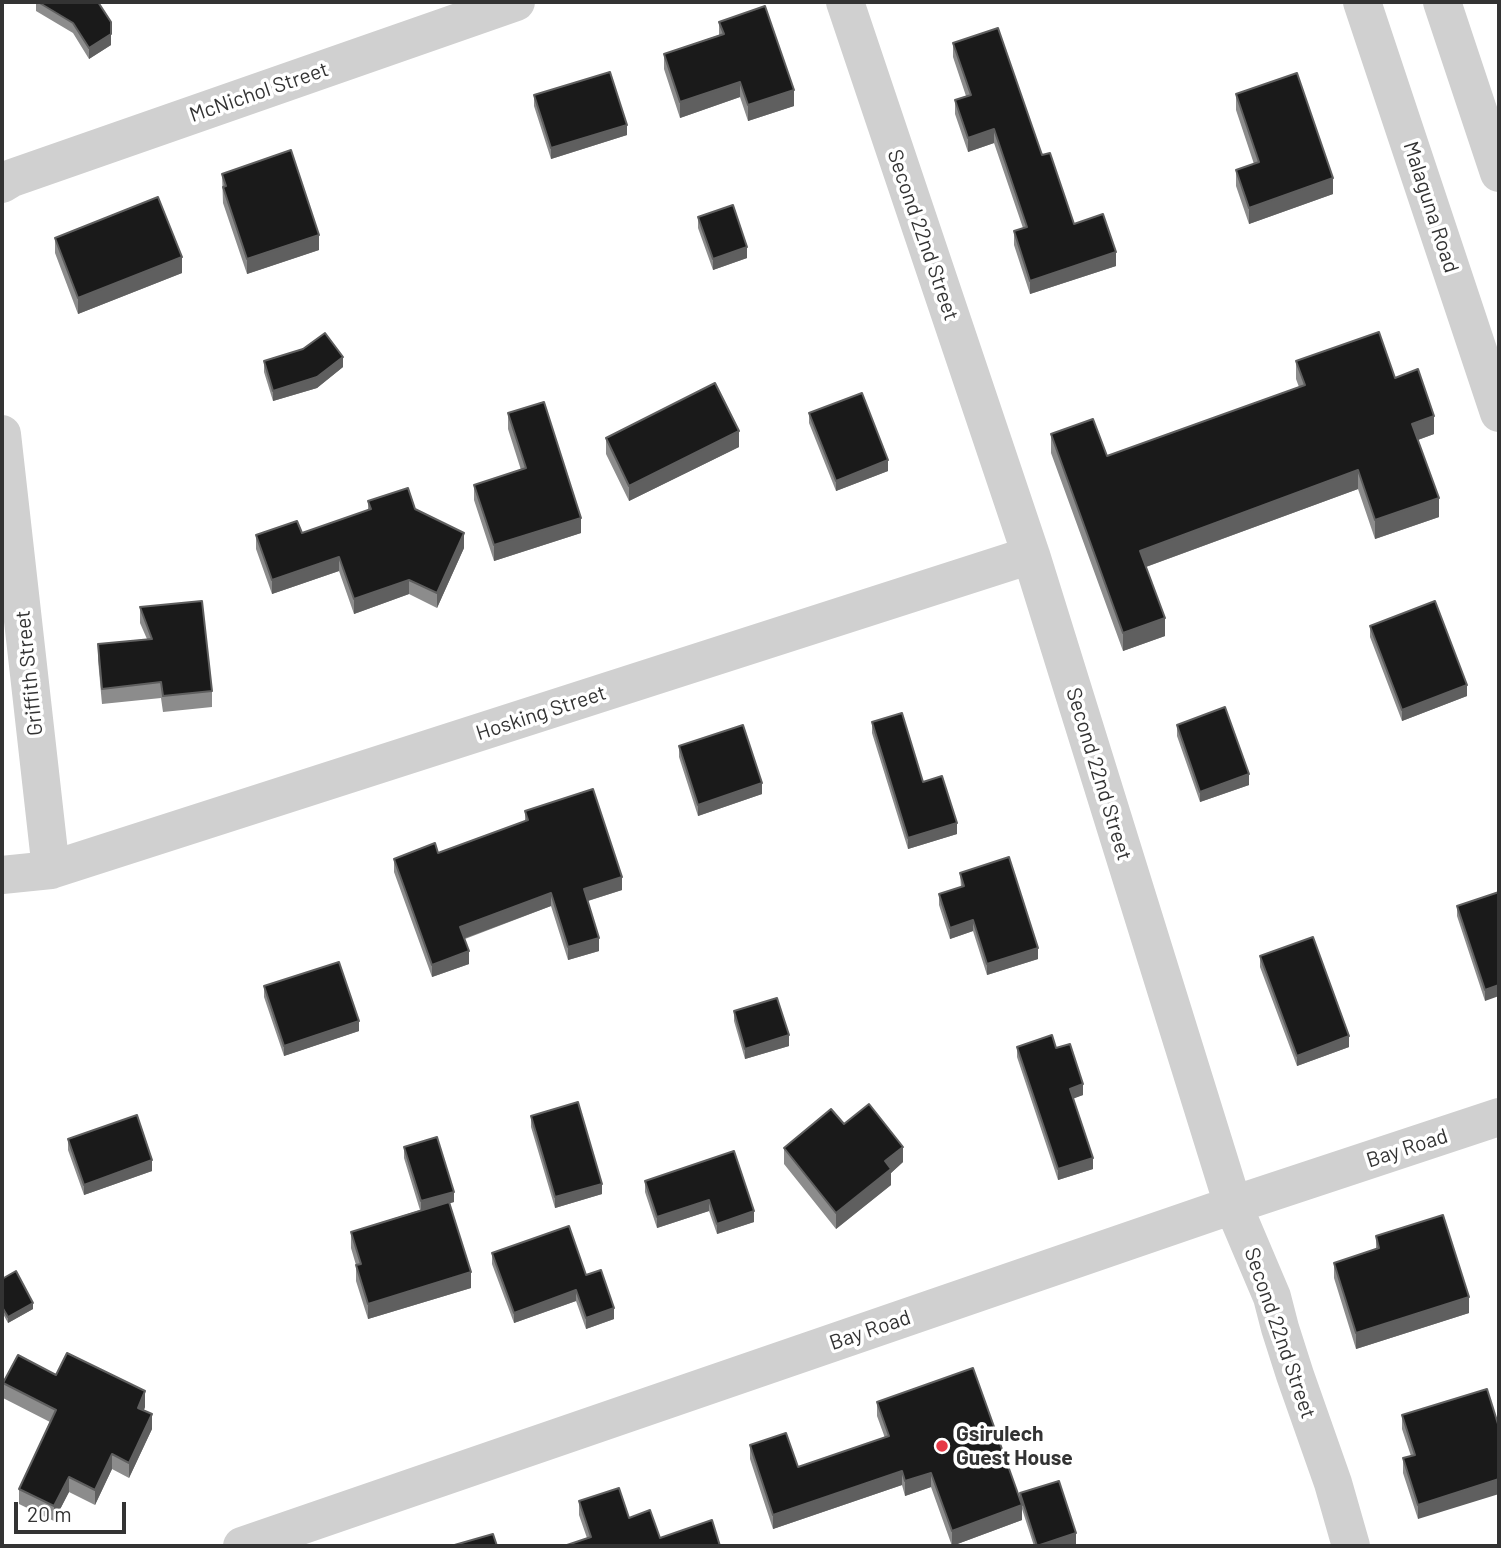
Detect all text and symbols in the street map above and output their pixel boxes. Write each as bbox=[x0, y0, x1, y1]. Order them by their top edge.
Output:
street label: McNichol Street bbox=[186, 56, 332, 128]
street label: Malaguna Road bbox=[1398, 138, 1464, 276]
street label: Second 22nd Street bbox=[882, 146, 964, 324]
street label: Griffith Street bbox=[10, 609, 48, 737]
street label: Hosking Street bbox=[473, 680, 609, 746]
street label: Second 22nd Street bbox=[1061, 685, 1137, 863]
street label: Bay Road bbox=[1363, 1123, 1451, 1173]
street label: Second 22nd Street bbox=[1239, 1244, 1321, 1422]
street label: Bay Road bbox=[826, 1304, 914, 1356]
place label: Gsirulech Guest House bbox=[956, 1421, 1073, 1471]
marker: Gsirulech Guest House bbox=[934, 1438, 950, 1454]
scale bar bbox=[18, 1488, 130, 1532]
text: 20 m bbox=[27, 1501, 72, 1526]

